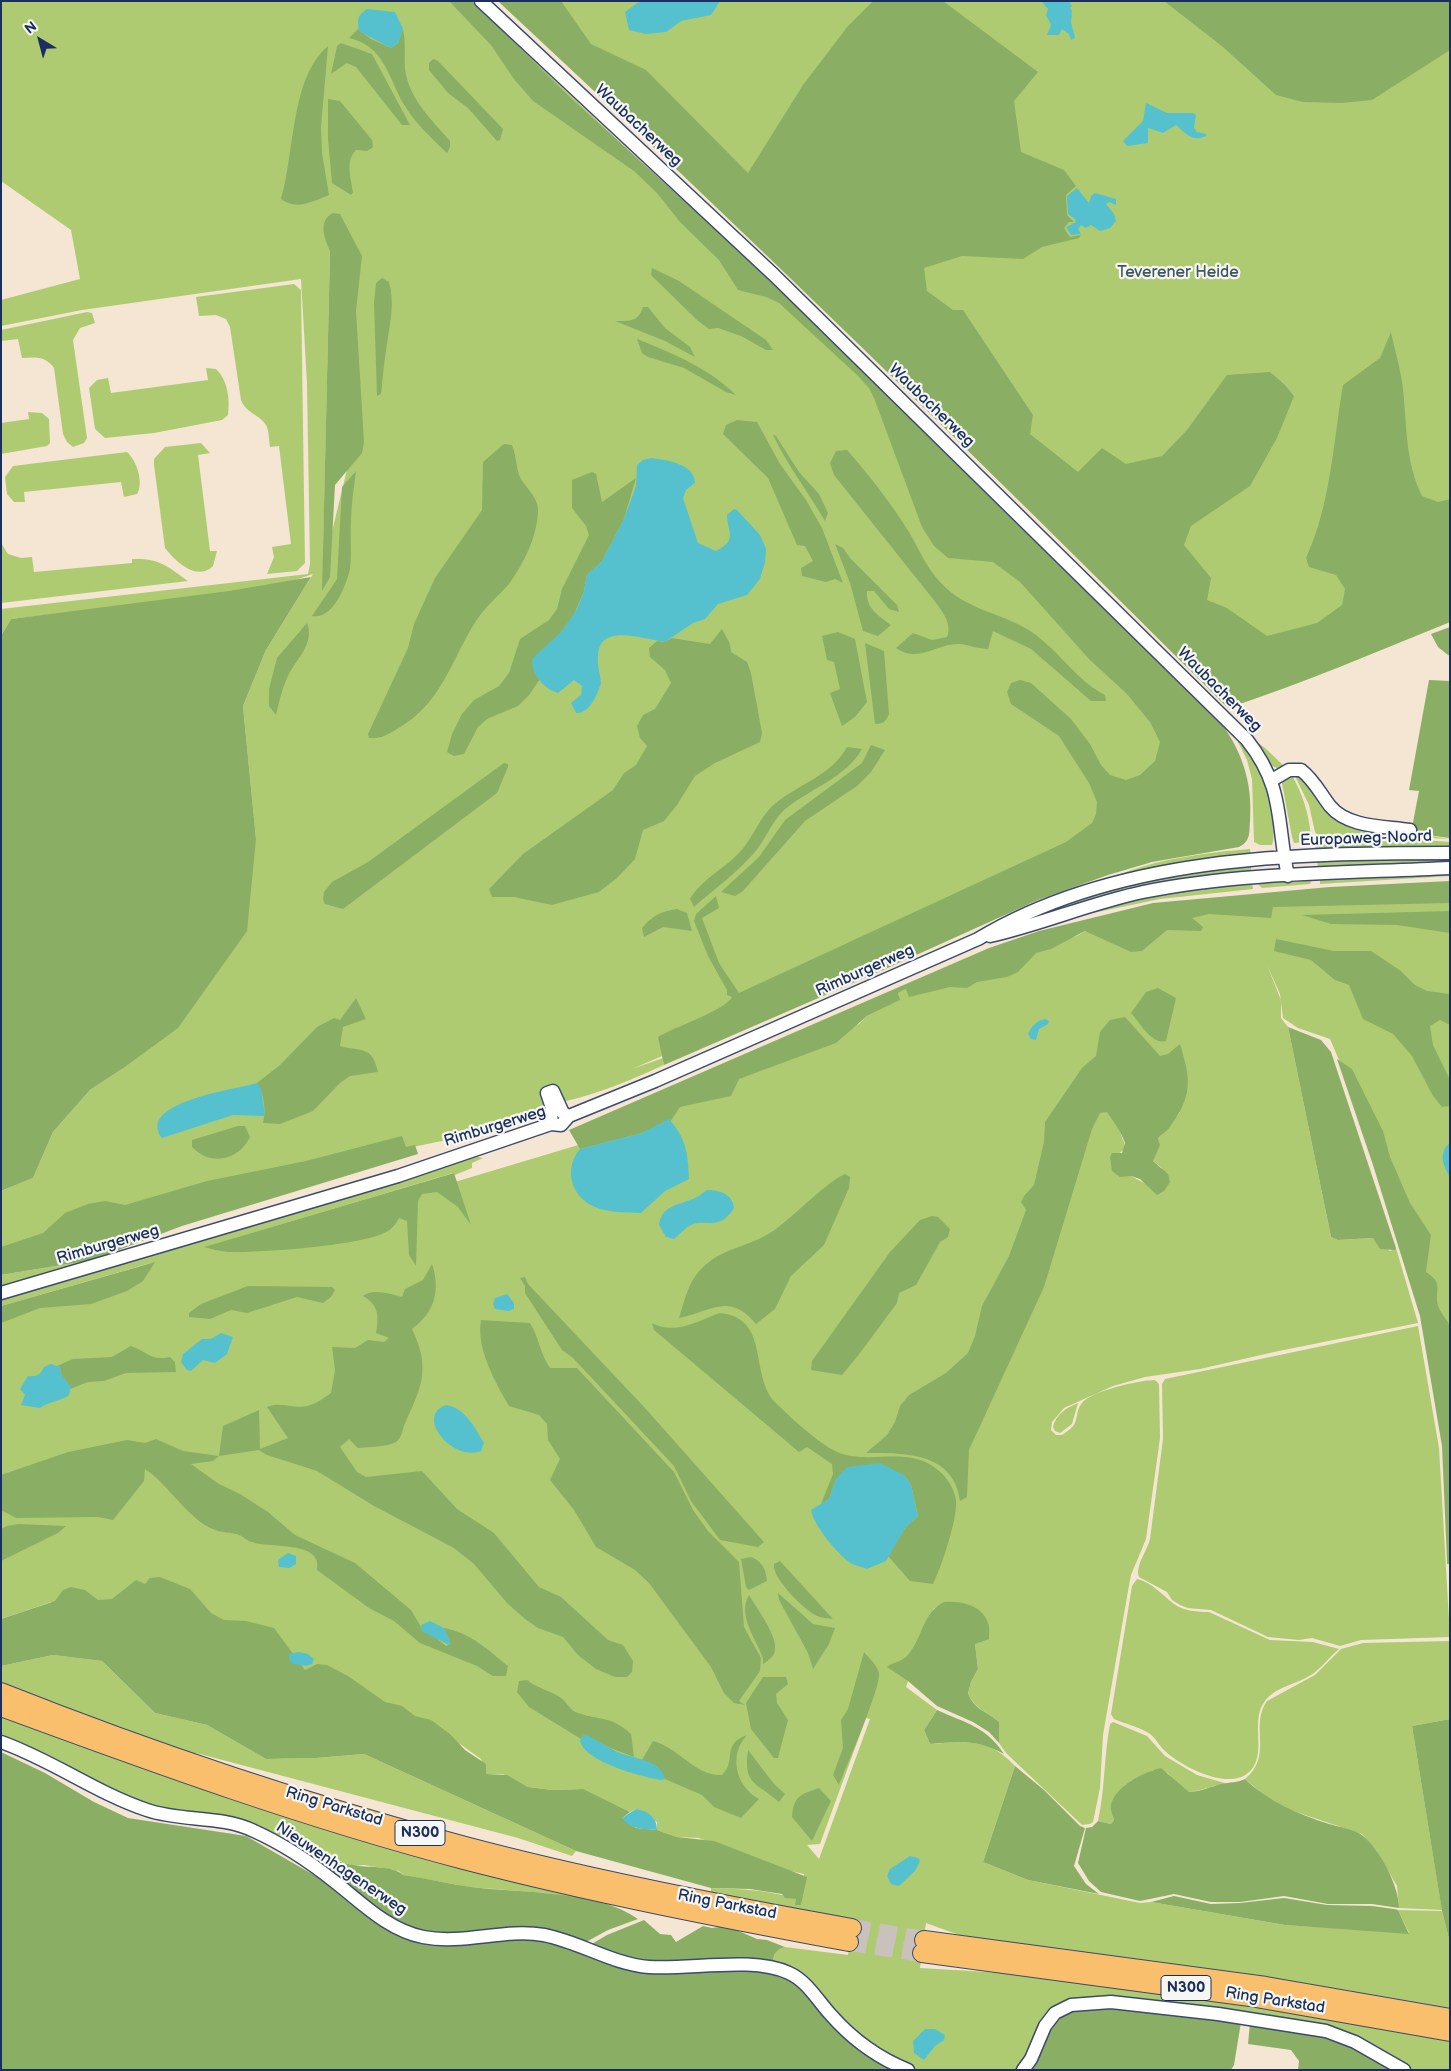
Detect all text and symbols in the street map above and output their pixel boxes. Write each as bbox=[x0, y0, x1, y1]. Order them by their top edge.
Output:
north arrow bbox=[15, 15, 65, 65]
text: N bbox=[21, 18, 40, 38]
street label: Waubacherweg bbox=[591, 81, 685, 171]
park label: Teverener Heide bbox=[1117, 263, 1239, 283]
street label: Waubacherweg bbox=[884, 360, 978, 452]
street label: Waubacherweg bbox=[1173, 644, 1265, 736]
street label: Europaweg-Noord bbox=[1300, 827, 1432, 851]
street label: Rimburgerweg bbox=[813, 941, 917, 1001]
street label: Rimburgerweg bbox=[442, 1102, 548, 1152]
street label: Rimburgerweg bbox=[55, 1221, 161, 1269]
street label: Ring Parkstad bbox=[283, 1783, 385, 1831]
street label: Nieuwenhagenerweg bbox=[272, 1818, 410, 1920]
road number: N300 bbox=[395, 1820, 445, 1846]
street label: Ring Parkstad bbox=[676, 1886, 778, 1924]
road number: N300 bbox=[1161, 1976, 1211, 2000]
street label: Ring Parkstad bbox=[1224, 1984, 1326, 2018]

